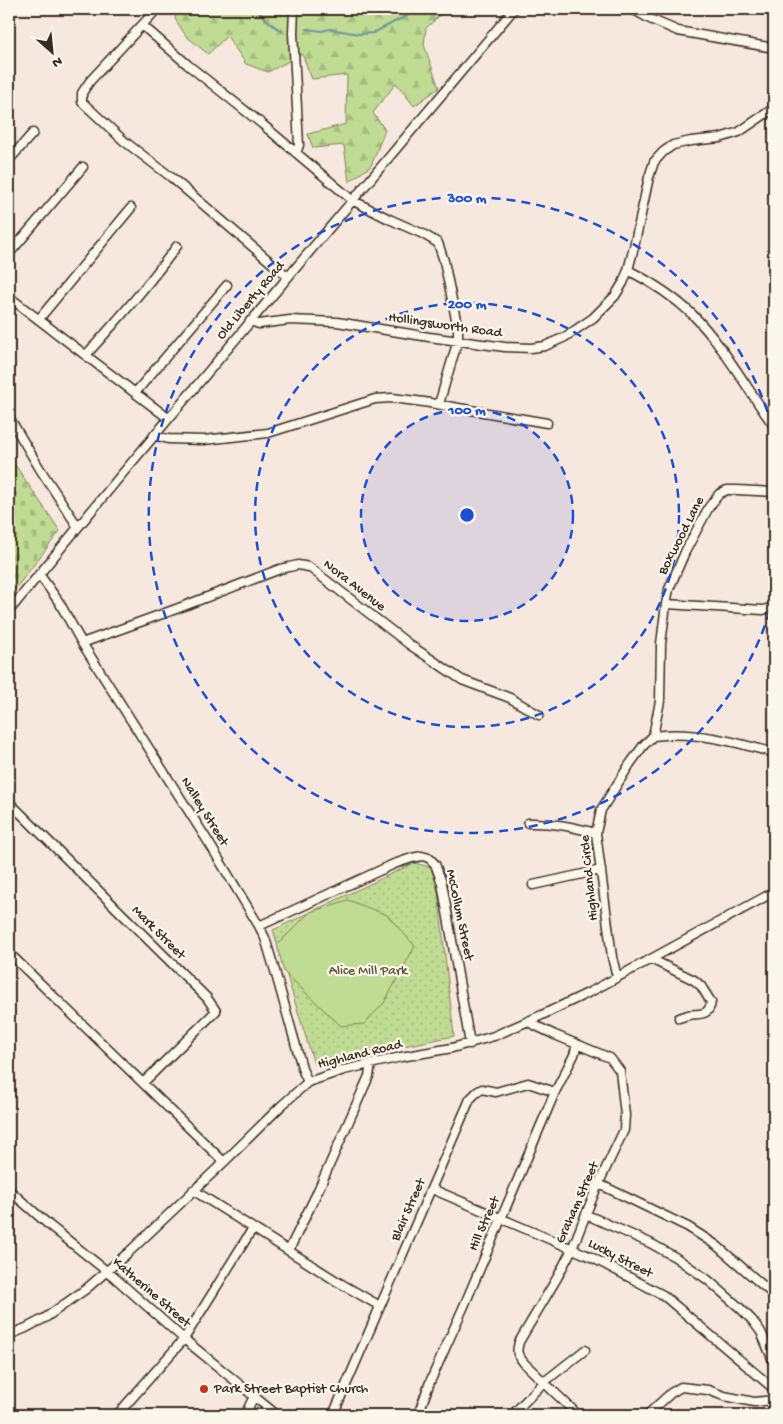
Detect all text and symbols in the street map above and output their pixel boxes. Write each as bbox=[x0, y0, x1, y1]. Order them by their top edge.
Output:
north arrow bbox=[28, 28, 78, 78]
text: N bbox=[49, 52, 65, 71]
text: 300 m bbox=[446, 190, 487, 208]
street label: Old Liberty Road bbox=[213, 257, 290, 344]
text: 200 m bbox=[448, 296, 487, 314]
street label: Hollingsworth Road bbox=[387, 310, 505, 343]
text: 100 m bbox=[447, 402, 486, 420]
street label: Boxwood Lane bbox=[655, 493, 709, 579]
centre of rings bbox=[458, 506, 476, 524]
street label: Nora Avenue bbox=[319, 556, 389, 616]
street label: Nalley Street bbox=[176, 774, 233, 851]
street label: Highland Circle bbox=[577, 833, 603, 922]
street label: McCollum Street bbox=[441, 868, 477, 963]
street label: Mark Street bbox=[127, 902, 189, 964]
park label: Alice Mill Park bbox=[329, 963, 409, 980]
street label: Highland Road bbox=[316, 1036, 406, 1074]
street label: Graham Street bbox=[552, 1158, 604, 1246]
street label: Blair Street bbox=[387, 1175, 431, 1245]
street label: Hill Street bbox=[465, 1193, 505, 1254]
street label: Lucky Street bbox=[585, 1235, 656, 1283]
street label: Katherine Street bbox=[108, 1254, 195, 1333]
place label: Park Street Baptist Church bbox=[213, 1381, 369, 1398]
marker: Park Street Baptist Church bbox=[198, 1383, 210, 1395]

